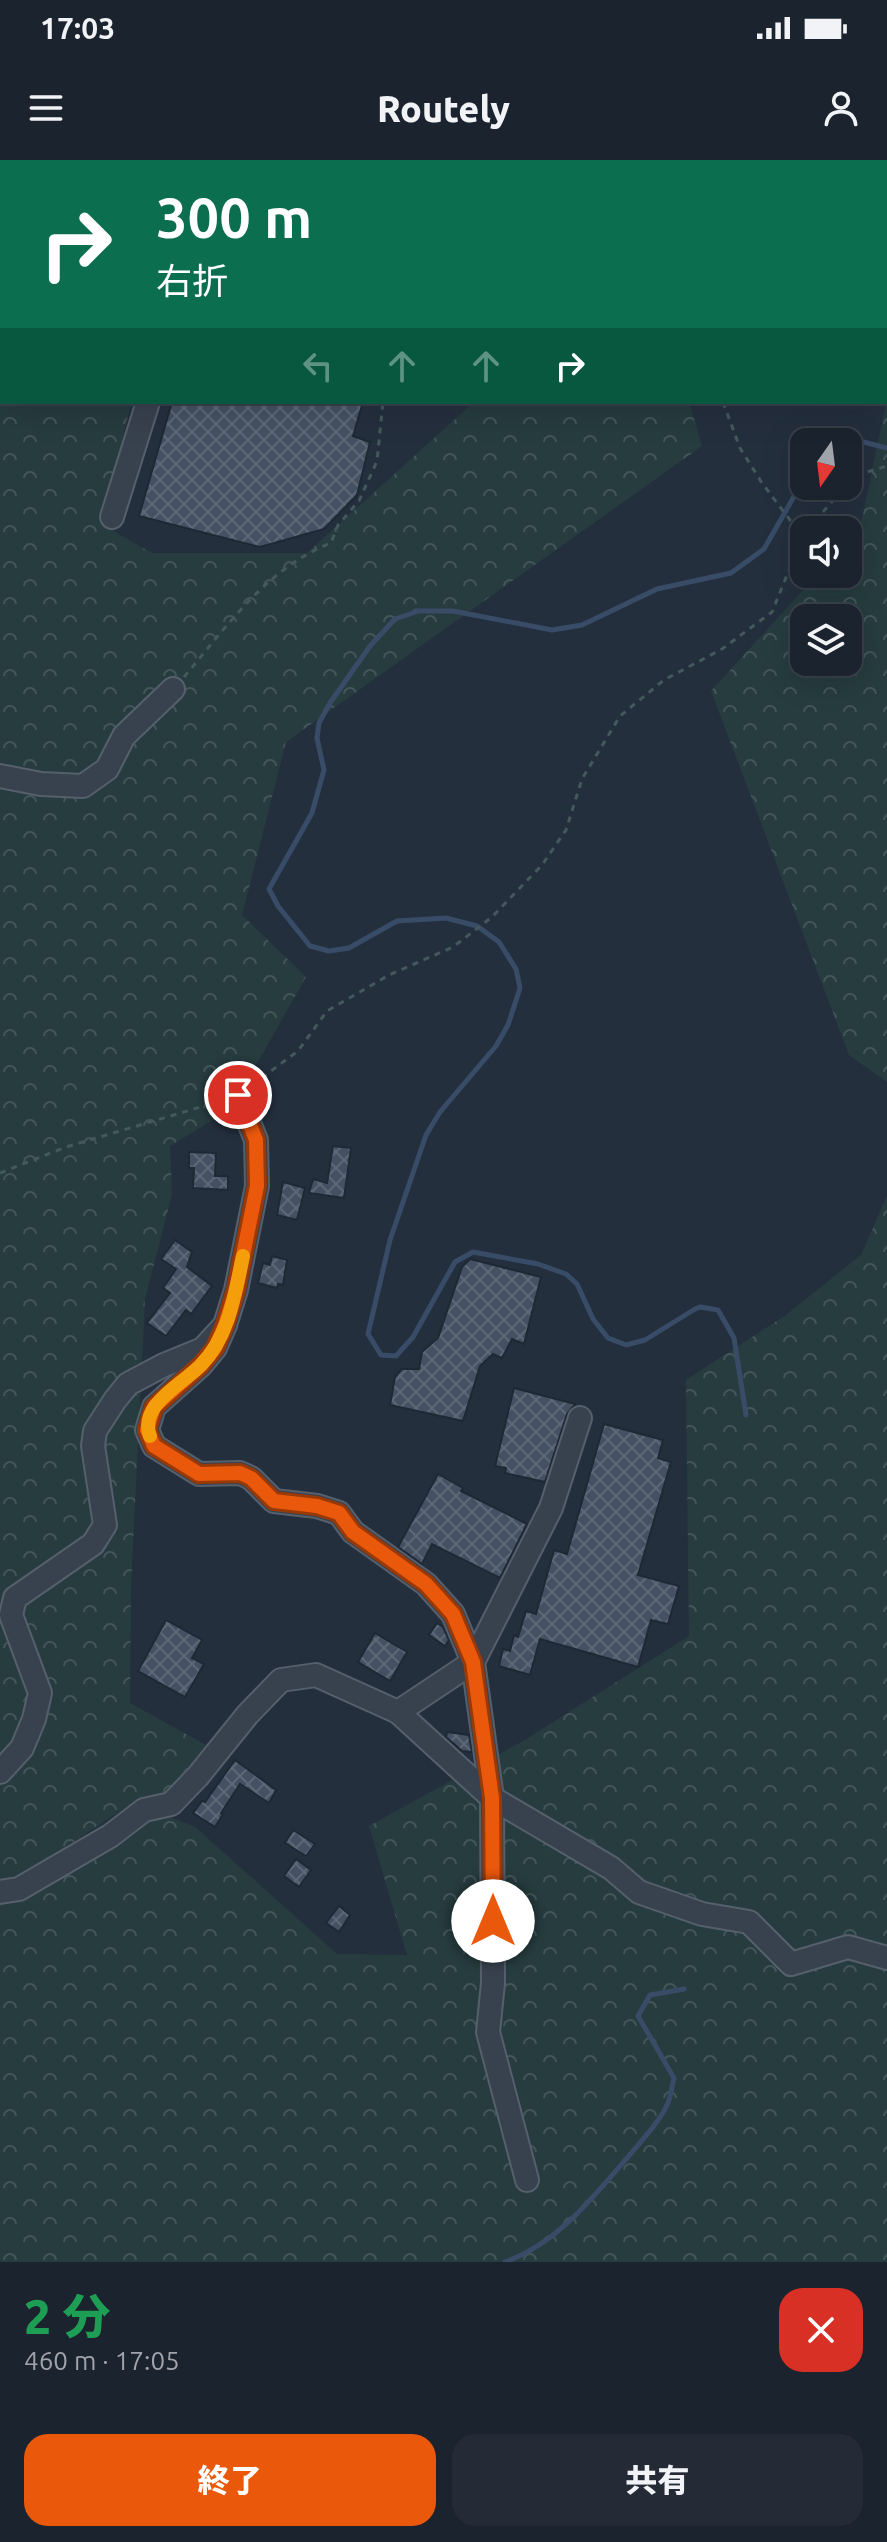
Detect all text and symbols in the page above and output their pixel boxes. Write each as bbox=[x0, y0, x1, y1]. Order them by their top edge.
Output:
text: 17:03 bbox=[40, 11, 115, 45]
icon: menu bbox=[24, 86, 68, 130]
icon: person bbox=[819, 86, 863, 130]
text: Routely bbox=[377, 88, 510, 129]
text: 300 m bbox=[156, 186, 312, 249]
icon: right bbox=[24, 192, 128, 296]
text: 右折 bbox=[156, 260, 228, 301]
icon: left bbox=[296, 344, 340, 388]
icon: ahead bbox=[380, 344, 424, 388]
icon: ahead bbox=[464, 344, 508, 388]
icon: right bbox=[548, 344, 592, 388]
north arrow bbox=[790, 428, 862, 500]
map controls bbox=[790, 428, 862, 676]
button: sound bbox=[790, 516, 862, 588]
button: layers bbox=[790, 604, 862, 676]
pin bbox=[204, 1061, 272, 1129]
icon: arrive bbox=[216, 1073, 260, 1117]
position arrow bbox=[451, 1879, 535, 1963]
button: close bbox=[779, 2288, 863, 2372]
text: 2 分 bbox=[24, 2289, 111, 2343]
text: 460 m · 17:05 bbox=[24, 2346, 180, 2375]
button: 終了 bbox=[24, 2434, 436, 2526]
button: 共有 bbox=[452, 2434, 863, 2526]

